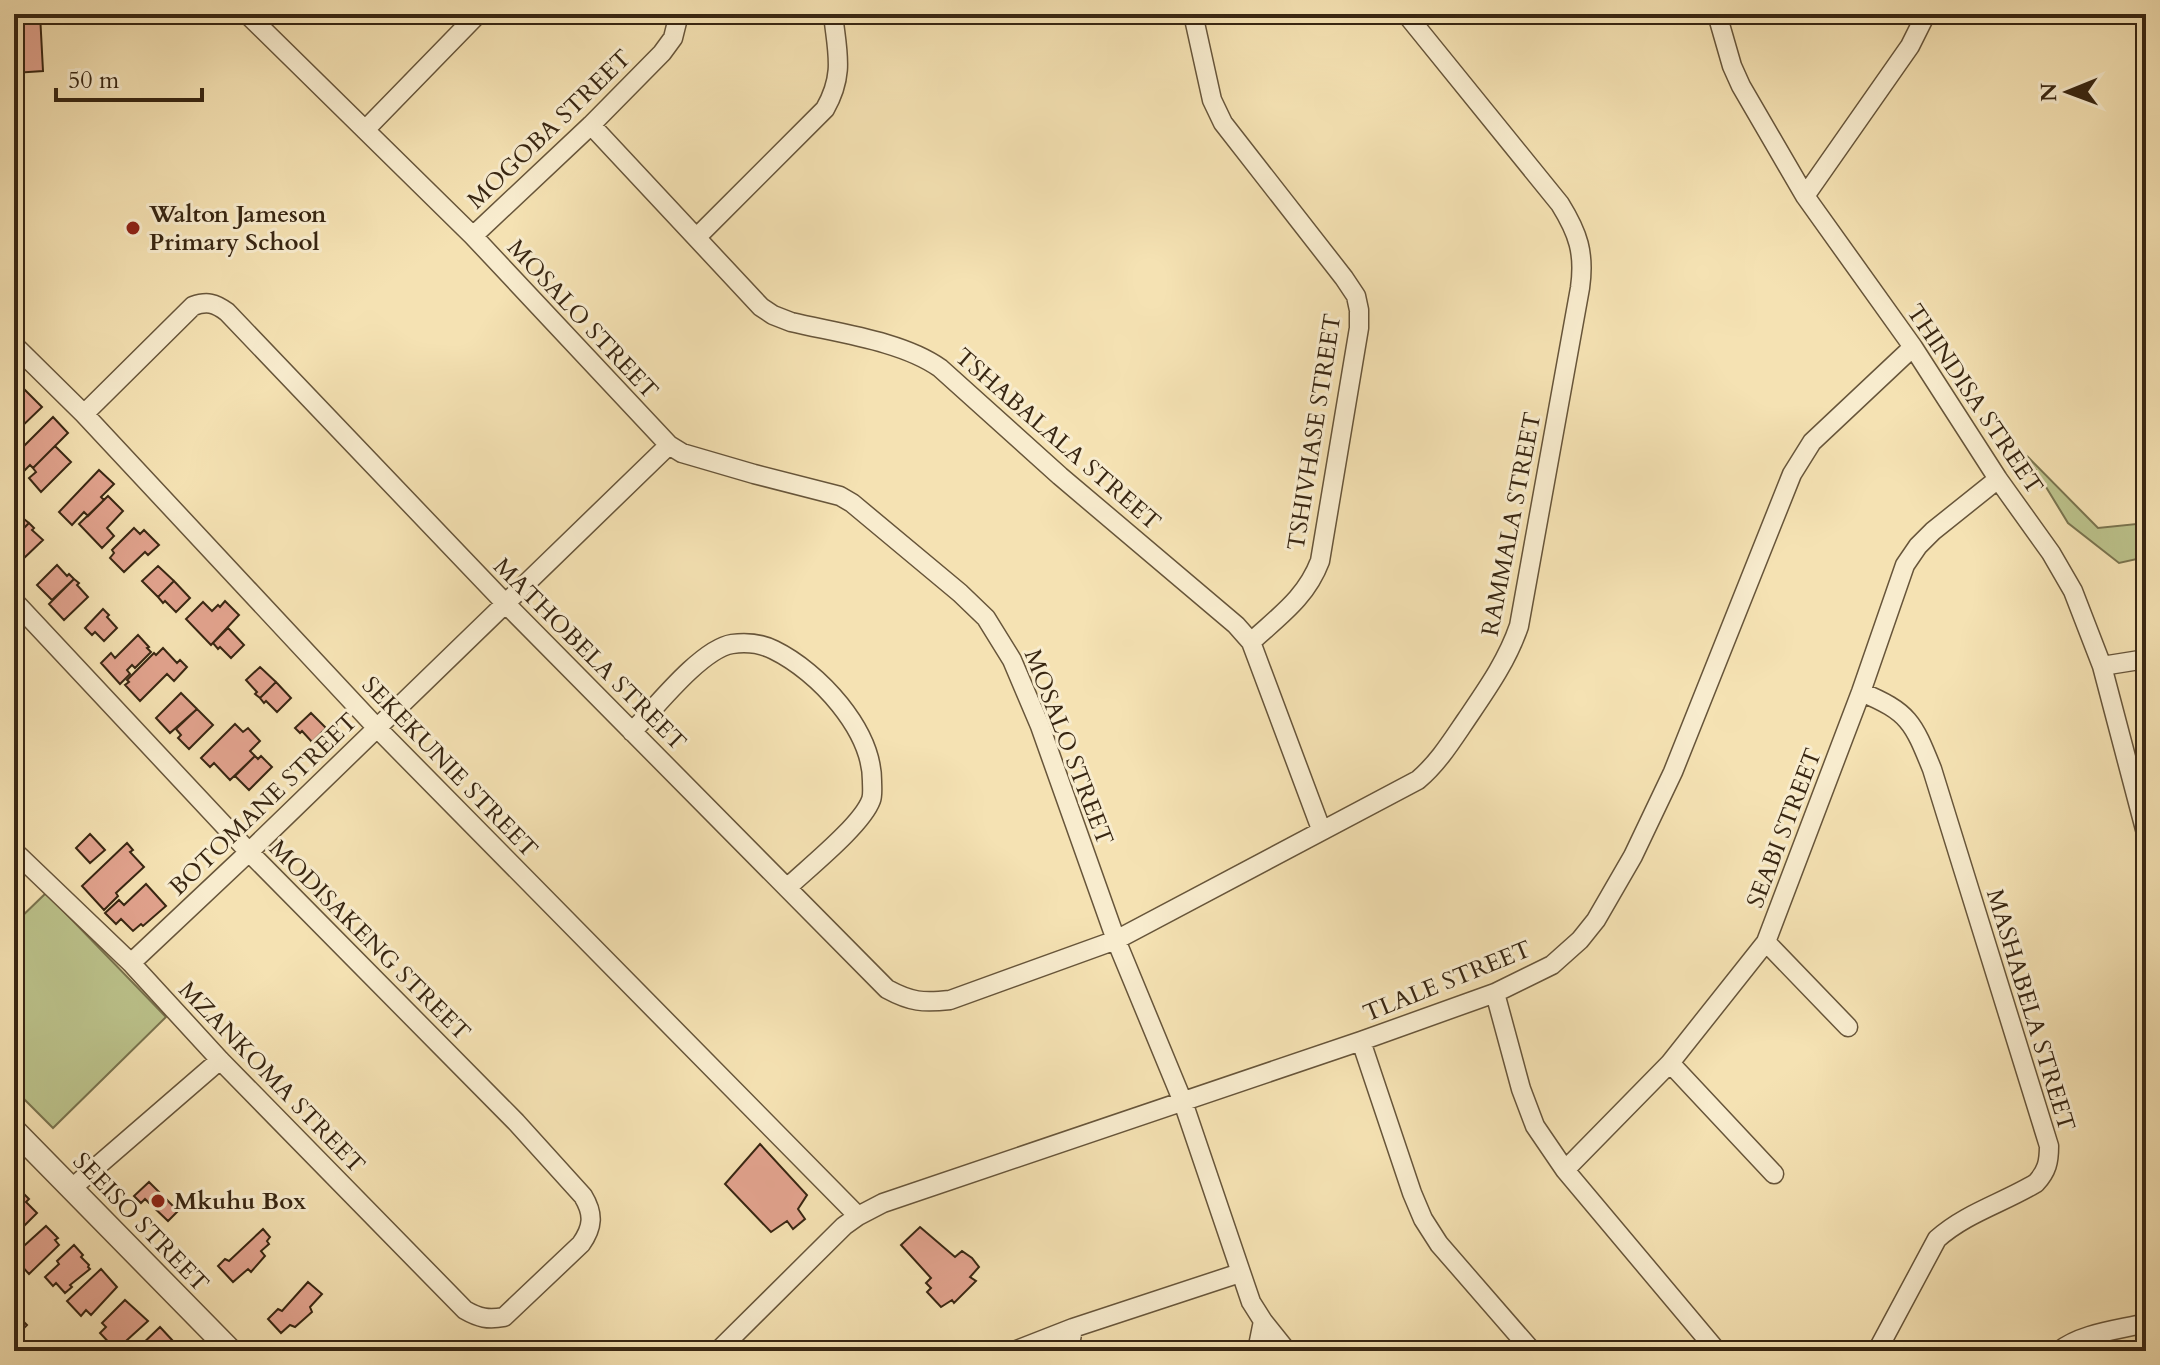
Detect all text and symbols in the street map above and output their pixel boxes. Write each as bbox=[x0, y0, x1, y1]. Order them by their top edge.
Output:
street label: MOGOBA STREET bbox=[460, 42, 639, 216]
scale bar bbox=[56, 52, 202, 102]
north arrow bbox=[2028, 52, 2108, 132]
text: 50 m bbox=[68, 64, 120, 97]
text: N bbox=[2034, 83, 2064, 102]
place label: Walton Jameson Primary School bbox=[148, 198, 327, 259]
marker: Walton Jameson Primary School bbox=[124, 219, 142, 237]
street label: MOSALO STREET bbox=[500, 232, 666, 407]
street label: THINDISA STREET bbox=[1899, 298, 2051, 501]
street label: TSHIVHASE STREET bbox=[1279, 311, 1350, 553]
street label: TSHABALALA STREET bbox=[948, 341, 1168, 538]
street label: RAMMALA STREET bbox=[1474, 409, 1549, 639]
street label: MATHOBELA STREET bbox=[486, 551, 693, 758]
street label: MOSALO STREET bbox=[1016, 644, 1121, 850]
street label: SEKEKUNIE STREET bbox=[354, 669, 545, 865]
street label: BOTOMANE STREET bbox=[162, 706, 365, 903]
street label: SEABI STREET bbox=[1739, 744, 1830, 913]
street label: MODISAKENG STREET bbox=[262, 832, 478, 1048]
street label: MASHABELA STREET bbox=[1978, 885, 2083, 1135]
street label: TLALE STREET bbox=[1358, 933, 1536, 1030]
street label: MZANKOMA STREET bbox=[171, 974, 372, 1181]
street label: SEEISO STREET bbox=[65, 1145, 216, 1299]
place label: Mkuhu Box bbox=[174, 1185, 306, 1218]
marker: Mkuhu Box bbox=[149, 1192, 167, 1210]

